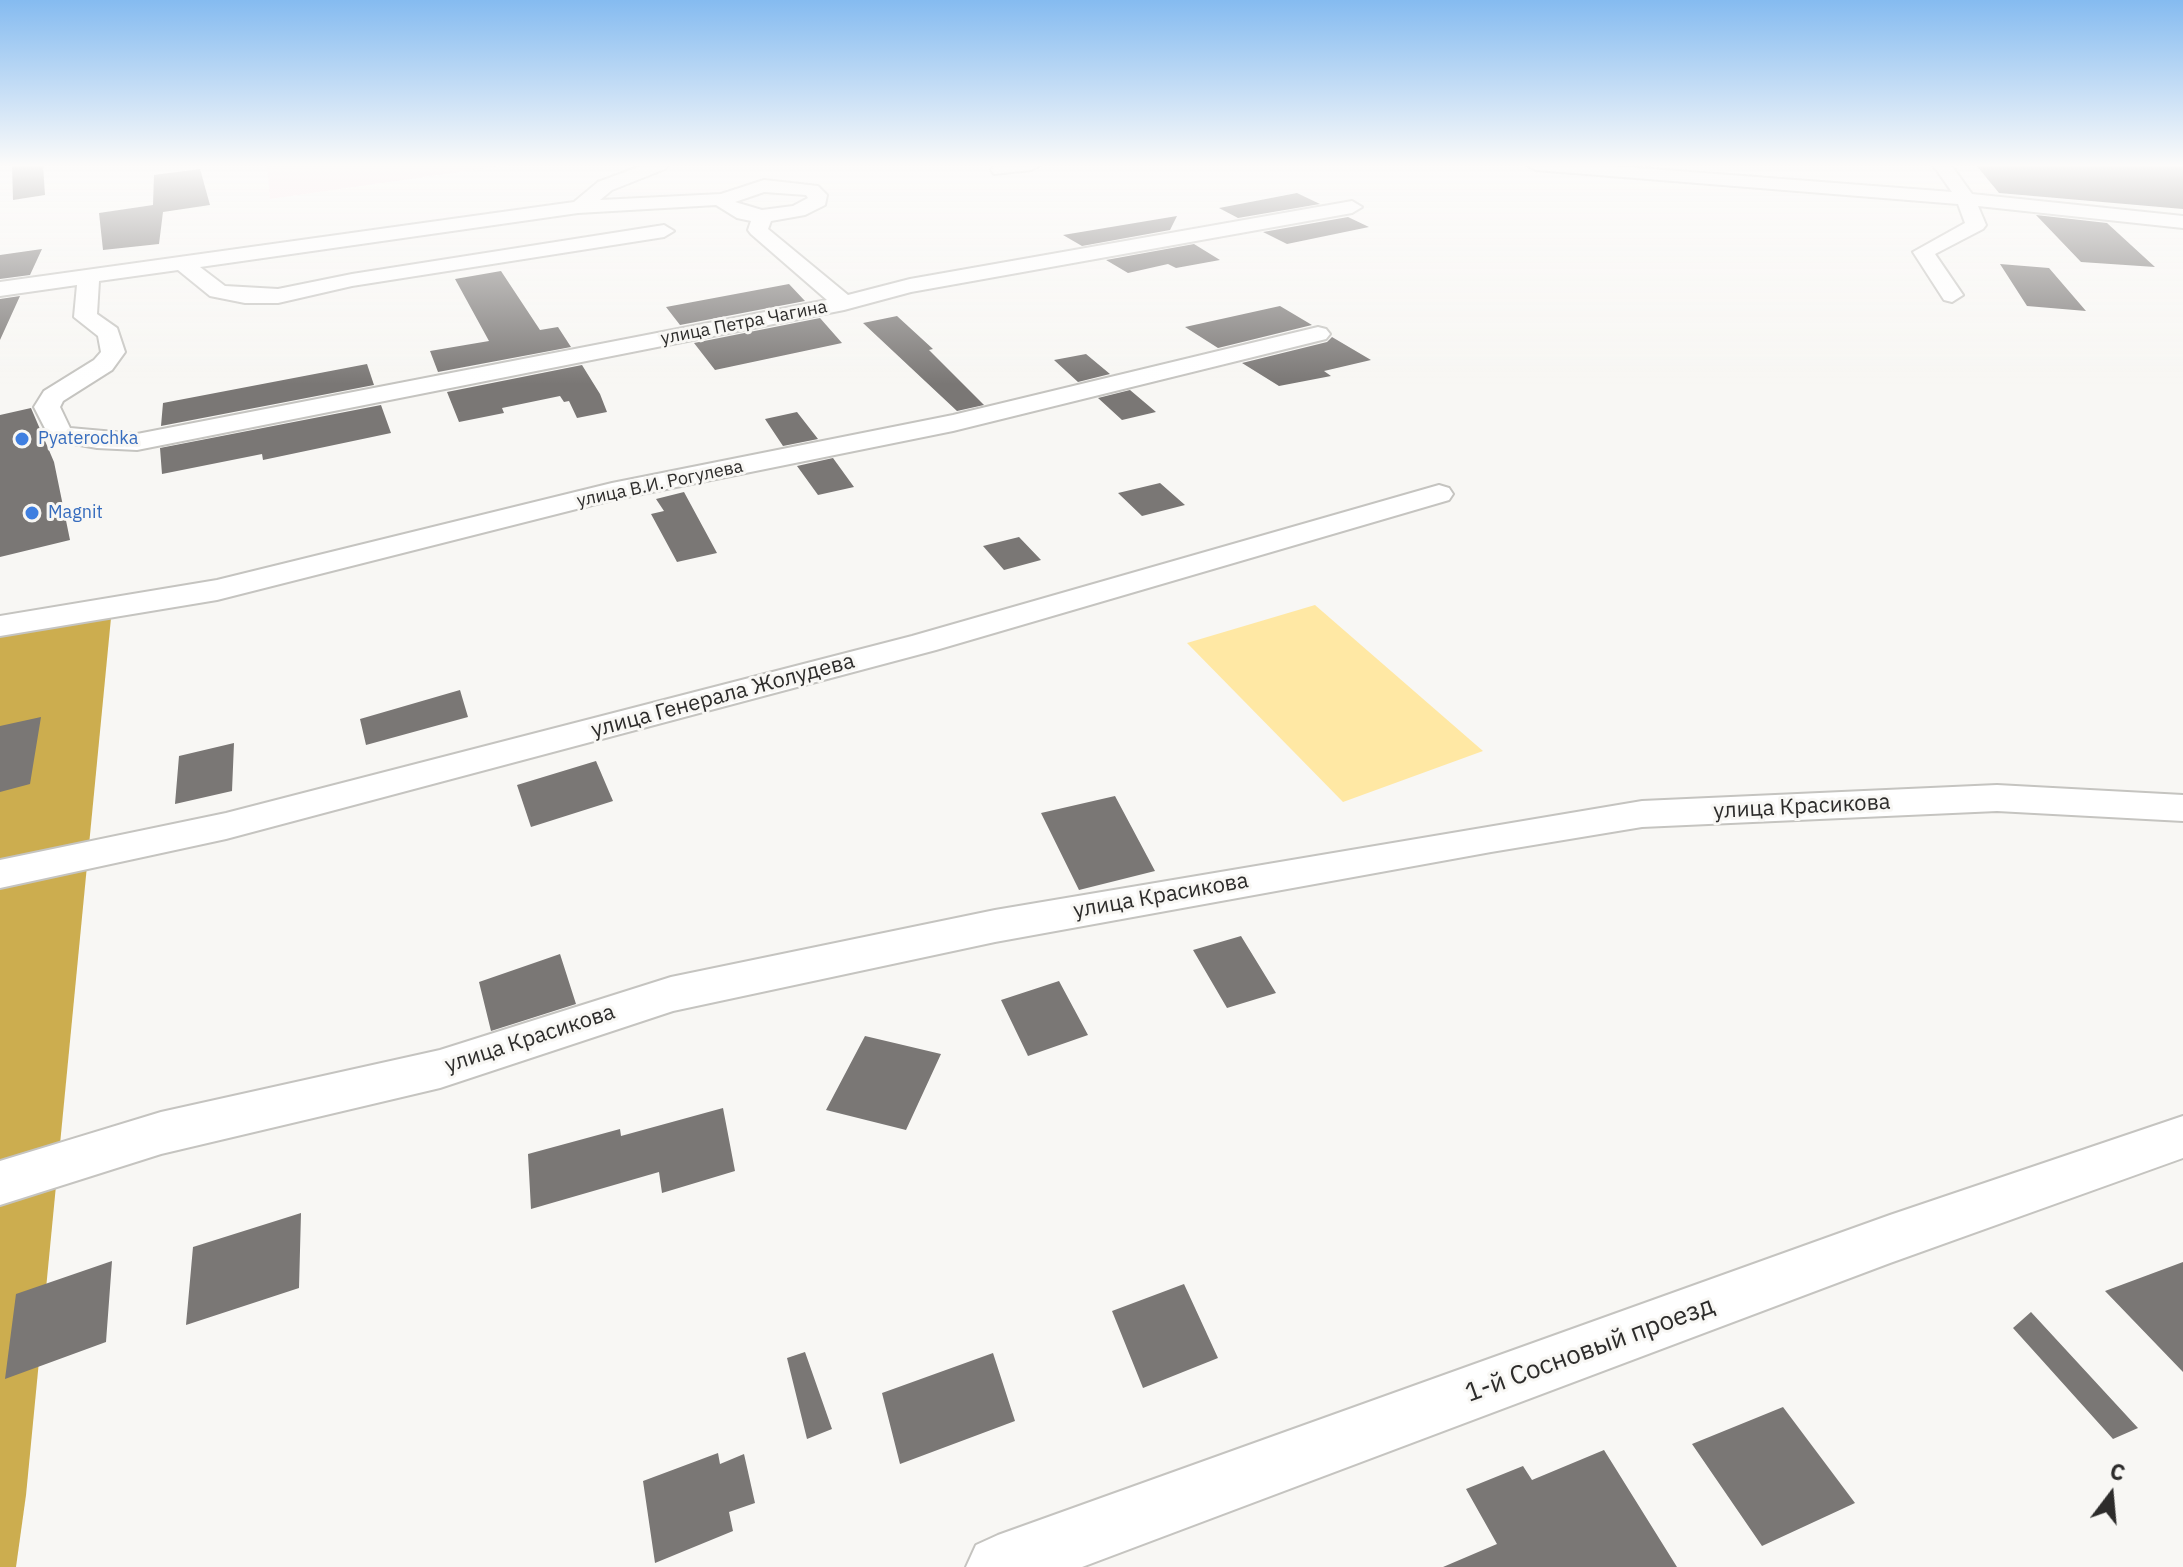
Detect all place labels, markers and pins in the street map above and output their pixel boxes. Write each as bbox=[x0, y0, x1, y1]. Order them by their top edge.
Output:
place label: Pyaterochka bbox=[38, 428, 138, 450]
marker: Pyaterochka bbox=[13, 430, 31, 448]
place label: Magnit bbox=[48, 502, 103, 524]
marker: Magnit bbox=[23, 504, 41, 522]

